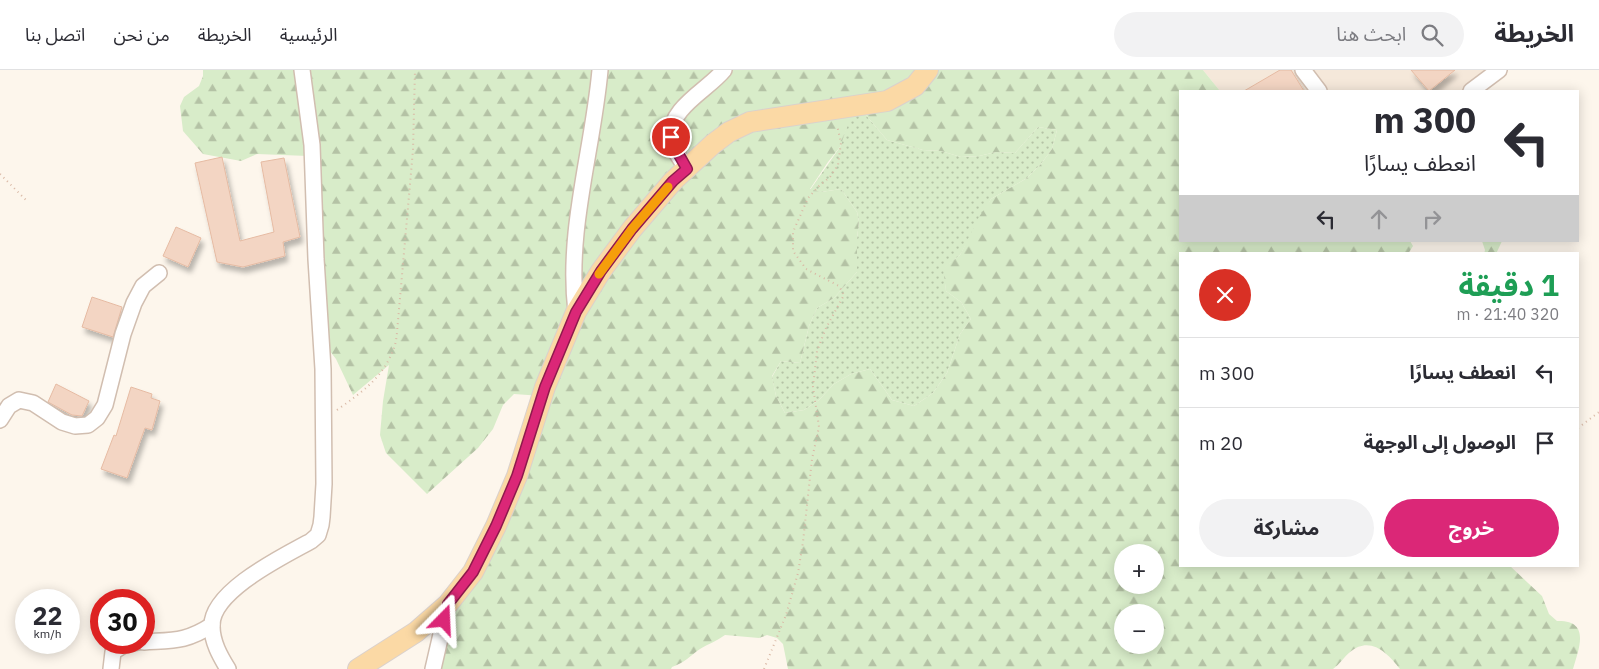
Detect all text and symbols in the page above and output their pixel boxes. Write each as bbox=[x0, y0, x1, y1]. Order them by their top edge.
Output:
search box bbox=[1114, 12, 1464, 57]
text: الخريطة bbox=[1494, 17, 1574, 49]
icon: search bbox=[1418, 21, 1446, 49]
text: ابحث هنا bbox=[1336, 22, 1406, 46]
text: اتصل بنا bbox=[25, 23, 85, 46]
text: من نحن bbox=[113, 23, 170, 46]
text: الخريطة bbox=[198, 23, 252, 46]
text: الرئيسية bbox=[280, 23, 338, 46]
text: 300 m bbox=[1373, 97, 1476, 143]
icon: left bbox=[1494, 110, 1559, 175]
pin bbox=[650, 116, 692, 158]
icon: arrive bbox=[657, 123, 685, 151]
text: انعطف يسارًا bbox=[1364, 148, 1476, 177]
icon: left bbox=[1312, 205, 1340, 233]
icon: ahead bbox=[1365, 205, 1393, 233]
icon: right bbox=[1418, 205, 1446, 233]
text: 1 دقيقة bbox=[1458, 265, 1559, 304]
button: close bbox=[1199, 269, 1251, 321]
text: 320 m · 21:40 bbox=[1457, 304, 1559, 324]
icon: left bbox=[1531, 359, 1559, 387]
text: انعطف يسارًا bbox=[1409, 360, 1516, 384]
text: 300 m bbox=[1199, 361, 1254, 385]
icon: arrive bbox=[1531, 429, 1559, 457]
text: الوصول إلى الوجهة bbox=[1364, 430, 1516, 454]
text: 20 m bbox=[1199, 431, 1243, 455]
button: مشاركة bbox=[1199, 499, 1374, 557]
button: خروج bbox=[1384, 499, 1559, 557]
map controls bbox=[1114, 544, 1164, 654]
button: + bbox=[1114, 544, 1164, 594]
speed limit sign: 30 bbox=[90, 589, 155, 654]
position arrow bbox=[417, 593, 469, 645]
text: 22 bbox=[32, 599, 63, 632]
button: − bbox=[1114, 604, 1164, 654]
text: km/h bbox=[33, 626, 62, 641]

